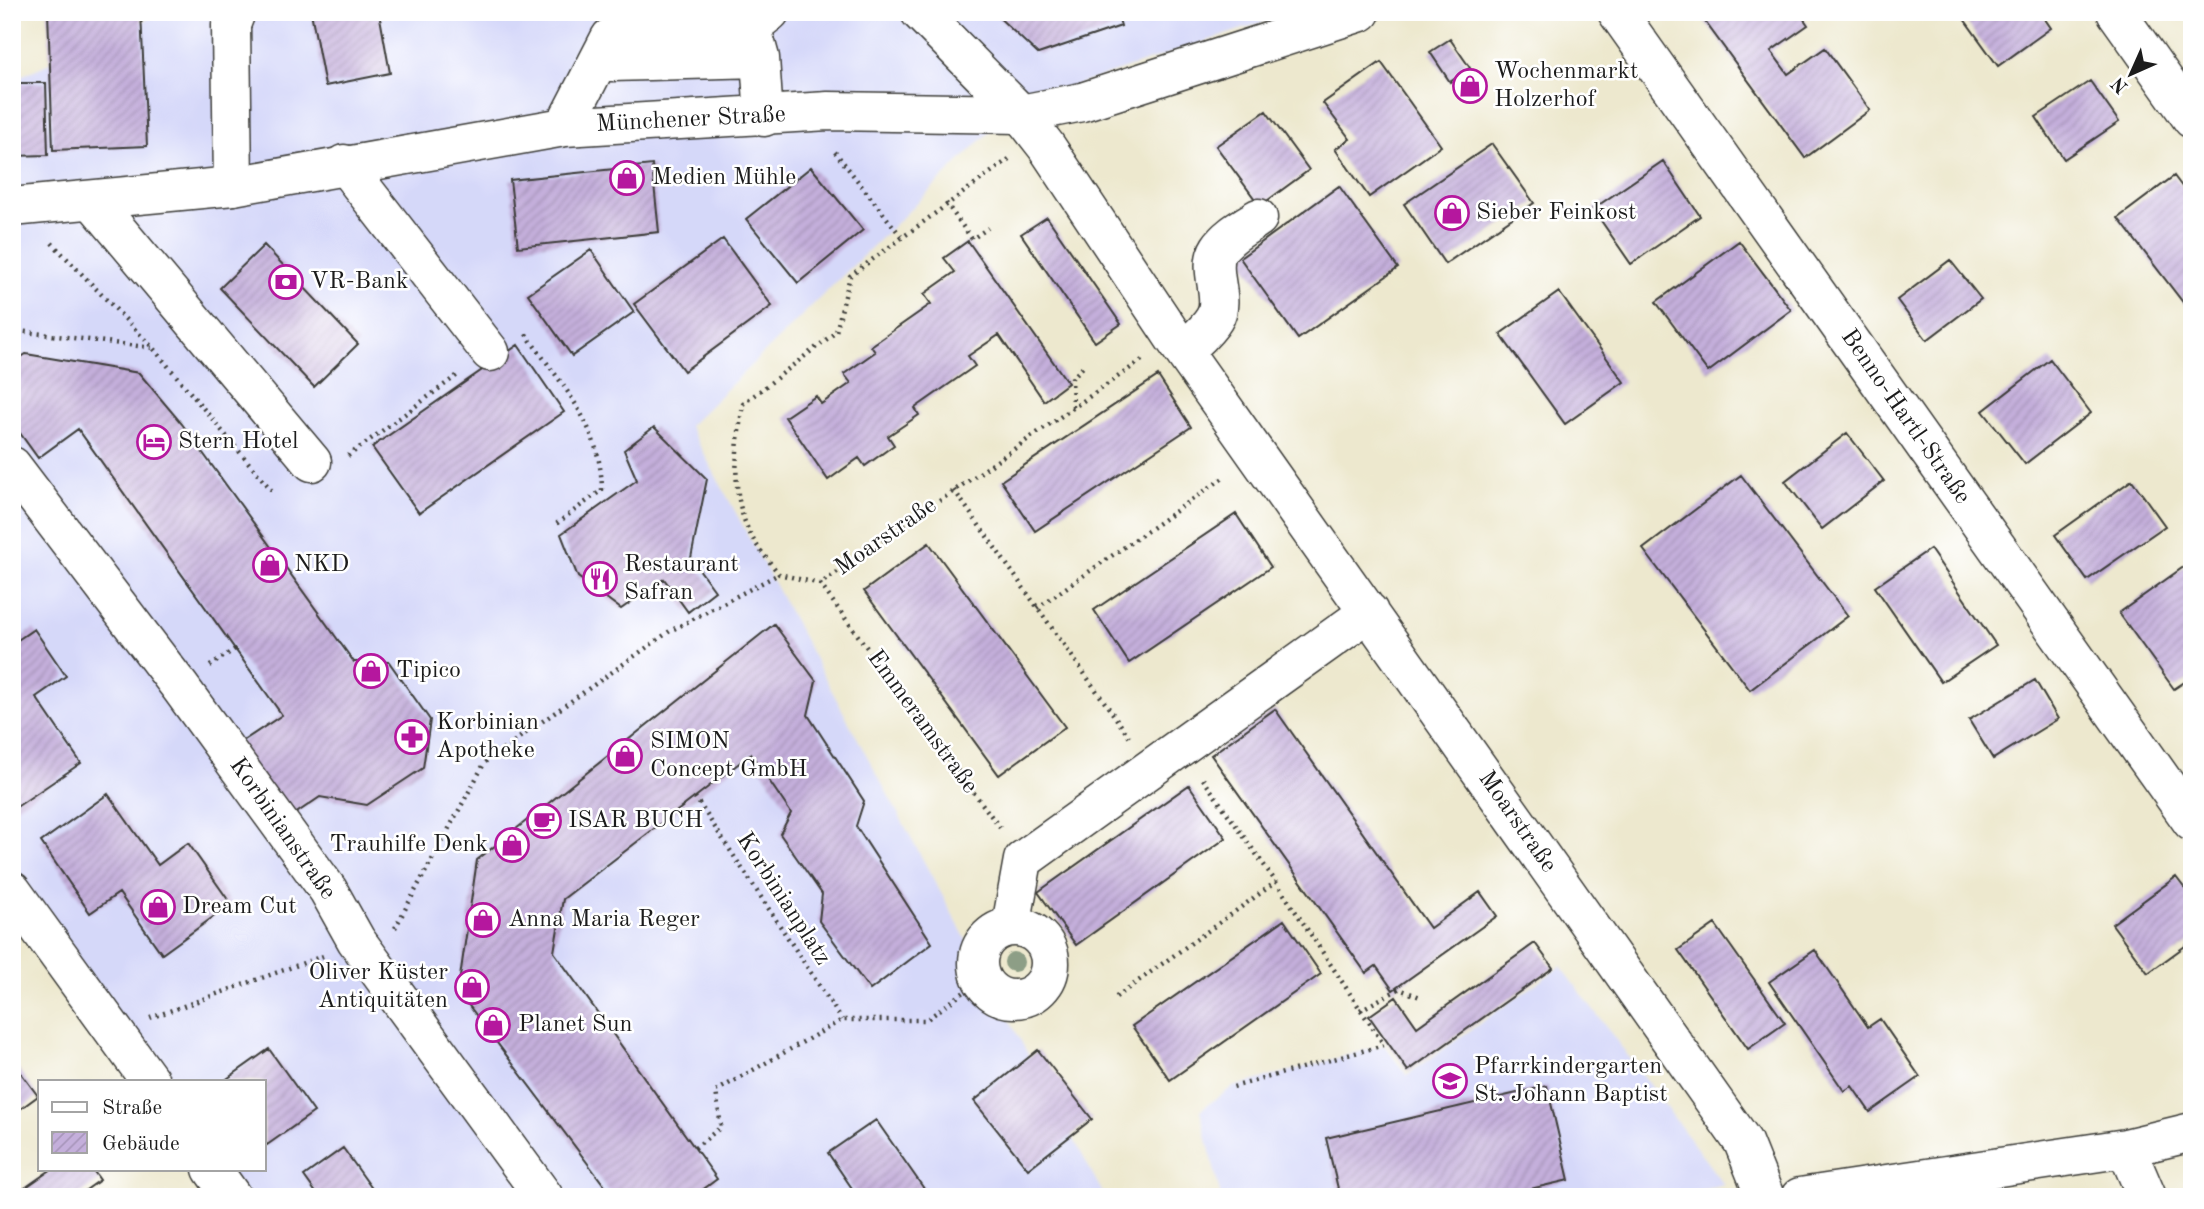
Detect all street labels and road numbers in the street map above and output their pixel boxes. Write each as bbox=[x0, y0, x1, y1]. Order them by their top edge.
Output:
street label: Münchener Straße bbox=[596, 103, 786, 137]
street label: Benno-Hartl-Straße bbox=[1836, 325, 1974, 509]
street label: Moarstraße bbox=[831, 493, 941, 581]
street label: Emmeramstraße bbox=[862, 646, 982, 798]
street label: Korbinianstraße bbox=[224, 754, 340, 904]
street label: Moarstraße bbox=[1473, 767, 1561, 877]
street label: Korbinianplatz bbox=[731, 828, 835, 970]

